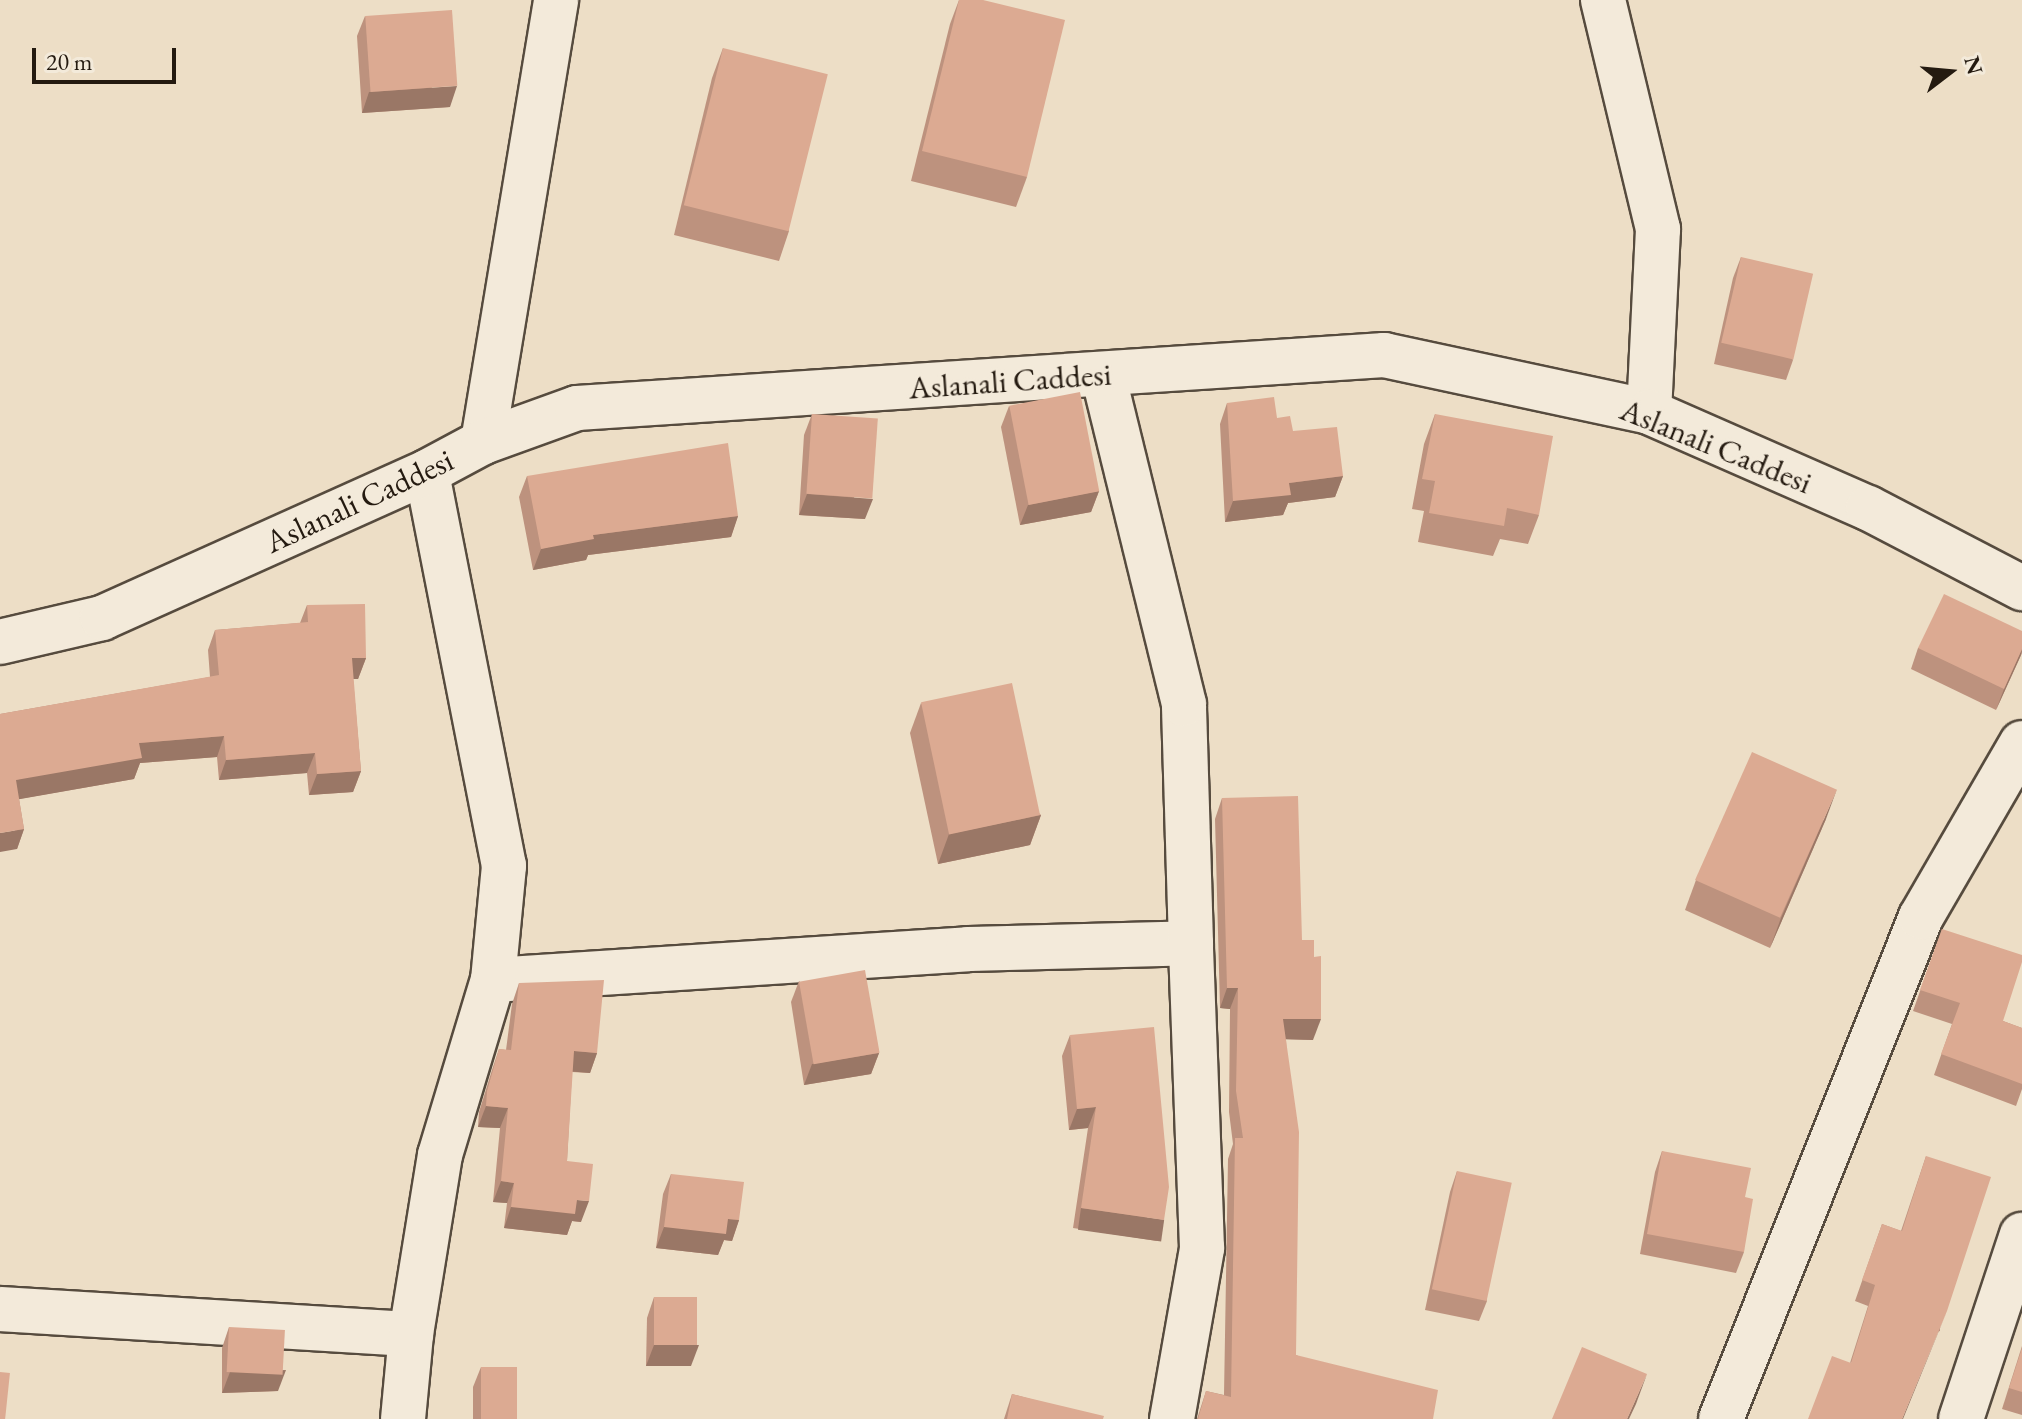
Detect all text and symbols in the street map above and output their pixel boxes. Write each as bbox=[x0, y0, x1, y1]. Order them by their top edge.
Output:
scale bar bbox=[36, 32, 180, 82]
north arrow bbox=[1910, 32, 1990, 112]
text: 20 m bbox=[46, 46, 93, 77]
text: N bbox=[1957, 53, 1990, 78]
street label: Aslanali Caddesi bbox=[907, 355, 1113, 407]
street label: Aslanali Caddesi bbox=[1615, 390, 1817, 502]
street label: Aslanali Caddesi bbox=[259, 441, 459, 561]

